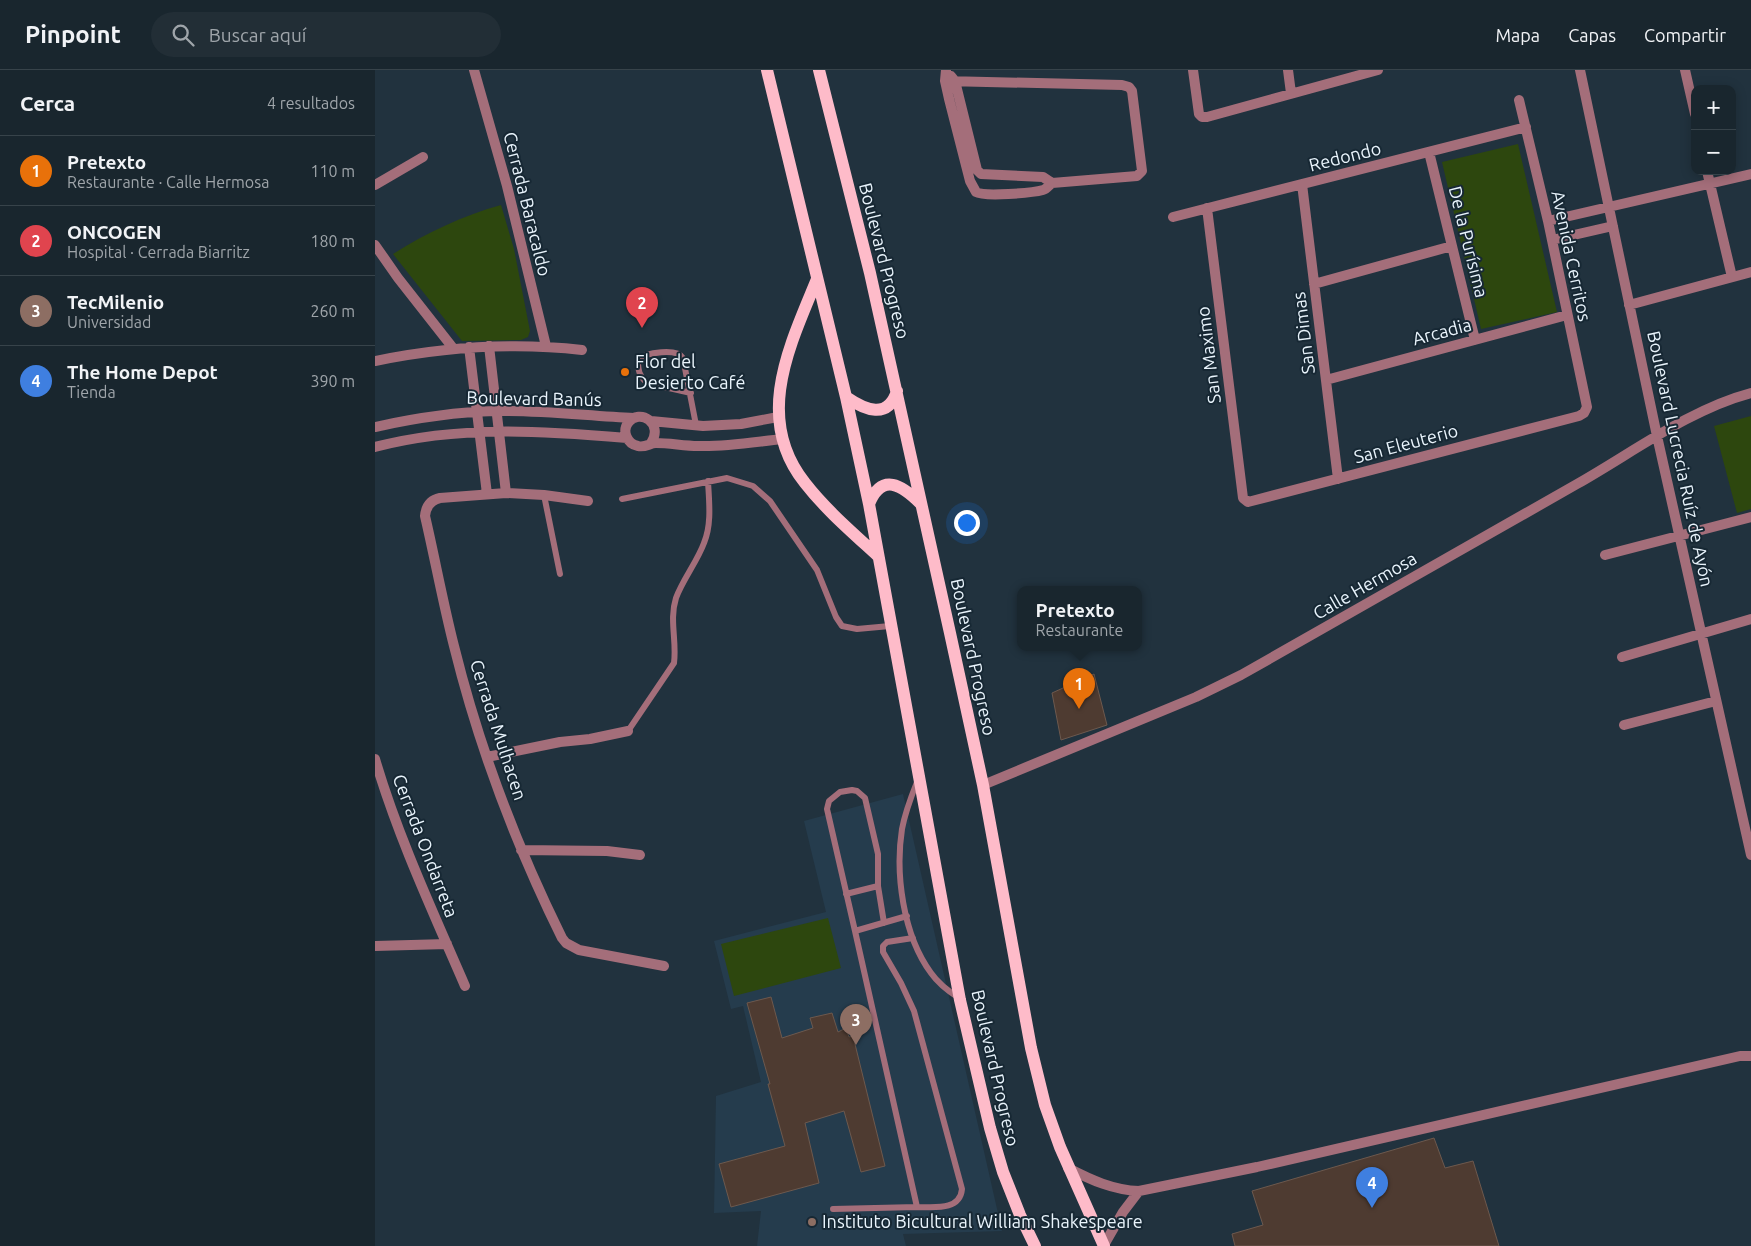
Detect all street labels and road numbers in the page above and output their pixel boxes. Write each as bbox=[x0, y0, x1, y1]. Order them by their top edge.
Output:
street label: Cerrada Baracaldo bbox=[500, 130, 556, 278]
street label: Redondo bbox=[1307, 137, 1383, 175]
street label: Boulevard Progreso bbox=[856, 181, 914, 341]
street label: De la Purísima bbox=[1445, 184, 1492, 300]
street label: Avenida Cerritos bbox=[1548, 189, 1596, 323]
street label: San Dimas bbox=[1288, 291, 1318, 375]
street label: San Maximo bbox=[1192, 306, 1224, 405]
street label: Arcadia bbox=[1410, 314, 1473, 348]
street label: Boulevard Lucrecia Ruíz de Ayón bbox=[1644, 329, 1718, 589]
street label: Boulevard Banús bbox=[466, 387, 602, 409]
street label: San Eleuterio bbox=[1352, 420, 1460, 467]
street label: Calle Hermosa bbox=[1309, 547, 1420, 623]
street label: Boulevard Progreso bbox=[948, 577, 1000, 737]
street label: Cerrada Mulhacen bbox=[467, 657, 531, 802]
street label: Cerrada Ondarreta bbox=[389, 771, 462, 920]
street label: Boulevard Progreso bbox=[968, 988, 1024, 1148]

